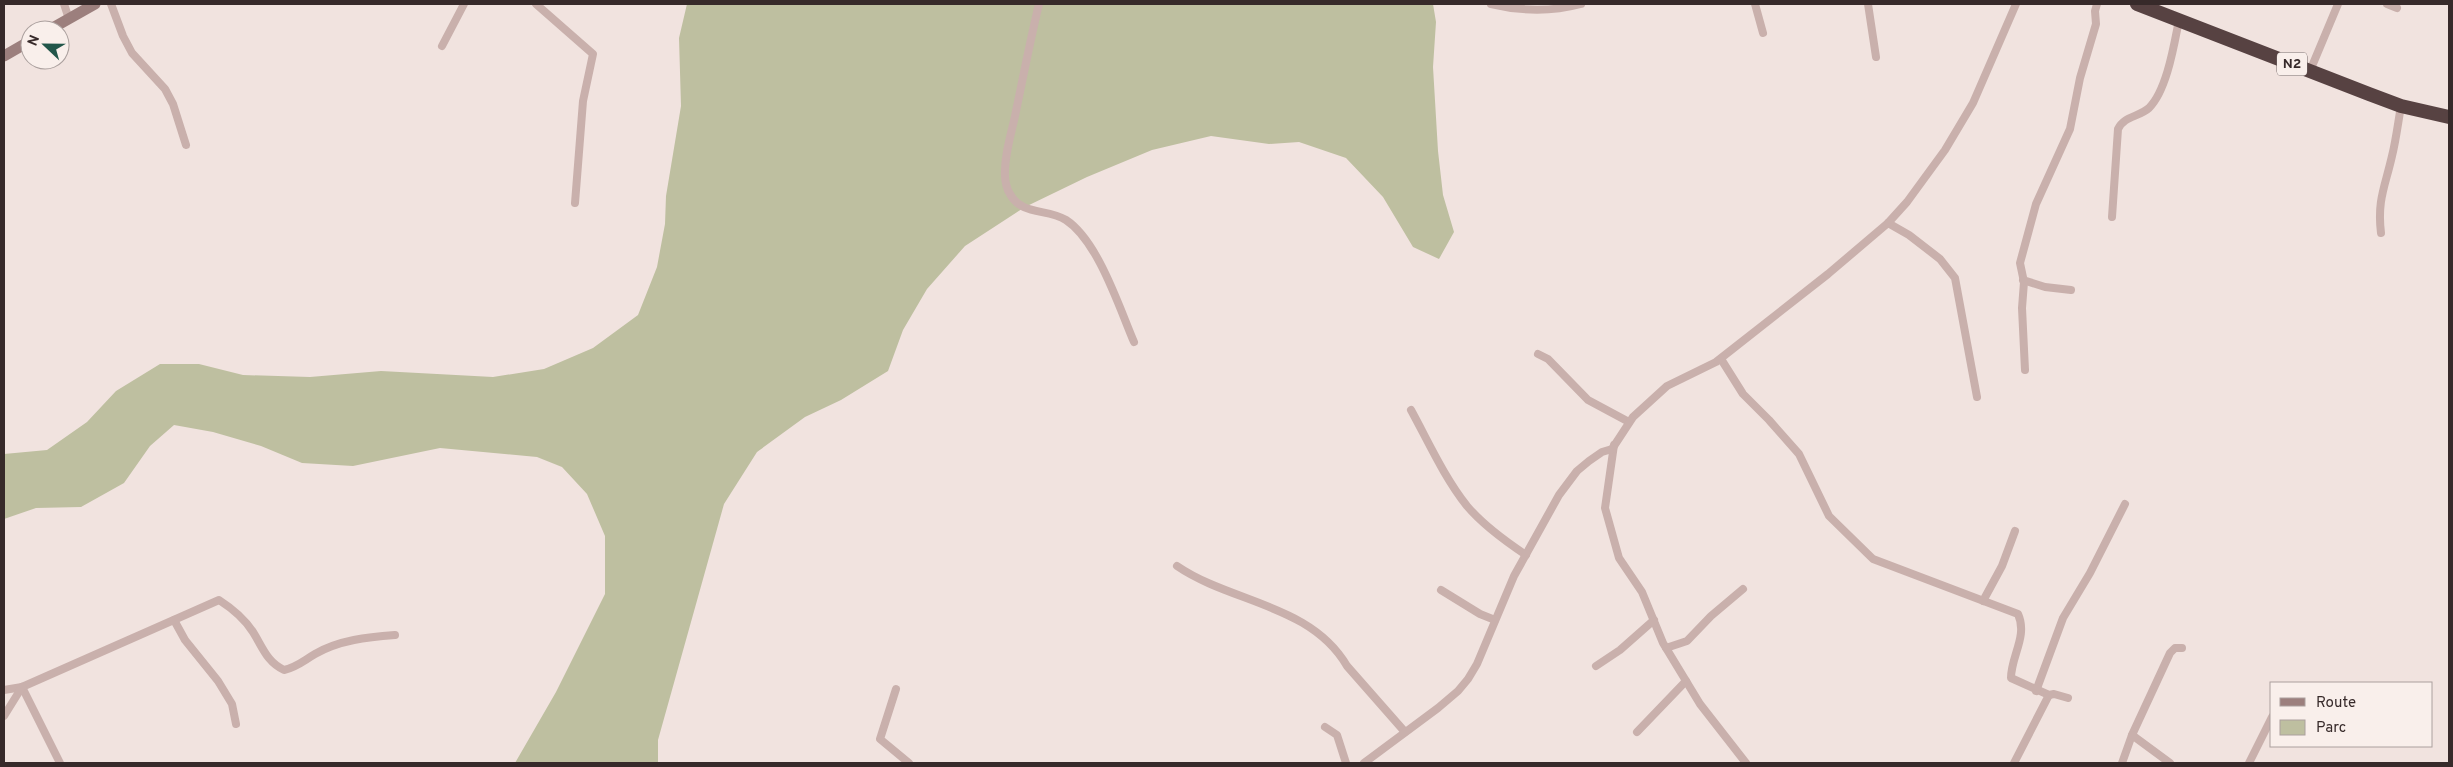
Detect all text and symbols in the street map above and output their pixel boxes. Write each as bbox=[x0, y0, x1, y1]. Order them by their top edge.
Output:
north arrow bbox=[20, 20, 70, 70]
text: N bbox=[25, 33, 44, 49]
road number: N2 bbox=[2277, 52, 2307, 76]
legend bbox=[2270, 682, 2433, 747]
text: Route bbox=[2316, 694, 2356, 713]
text: Parc bbox=[2316, 719, 2346, 738]

